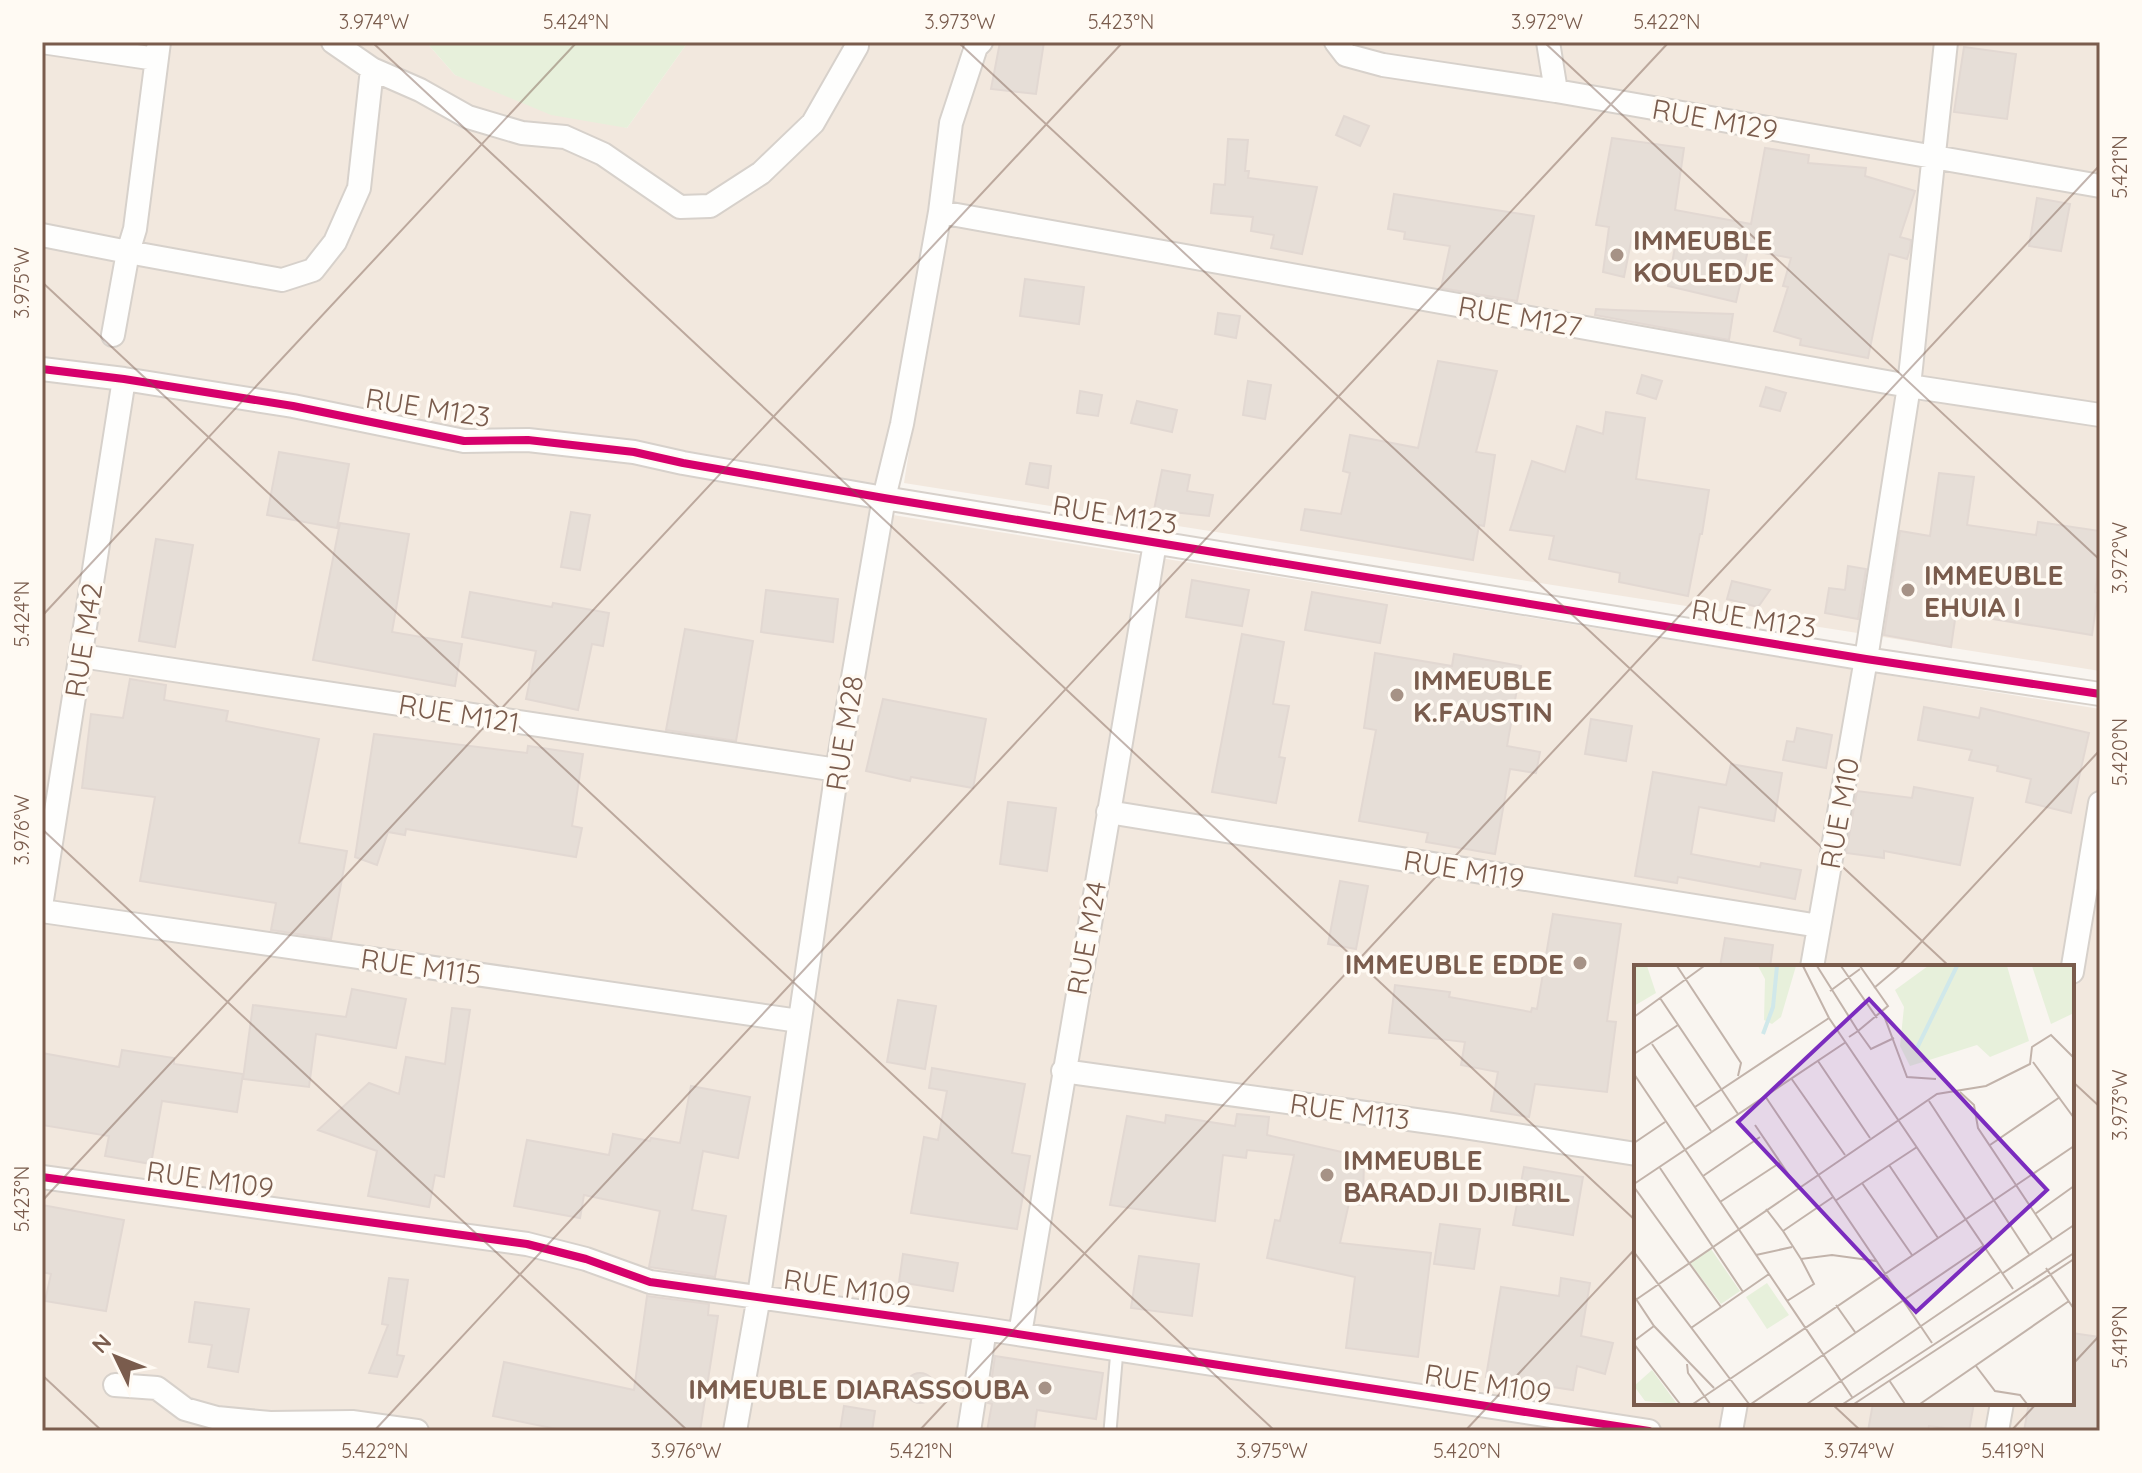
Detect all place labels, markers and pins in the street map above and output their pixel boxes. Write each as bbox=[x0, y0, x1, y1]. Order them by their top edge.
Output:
place label: IMMEUBLE KOULEDJE bbox=[1633, 222, 1774, 289]
marker: IMMEUBLE KOULEDJE bbox=[1608, 246, 1626, 264]
place label: IMMEUBLE EHUIA I bbox=[1924, 557, 2063, 624]
marker: IMMEUBLE EHUIA I bbox=[1899, 581, 1917, 599]
place label: IMMEUBLE K.FAUSTIN bbox=[1413, 662, 1553, 729]
marker: IMMEUBLE K.FAUSTIN bbox=[1388, 686, 1406, 704]
place label: IMMEUBLE EDDE bbox=[1345, 946, 1564, 981]
marker: IMMEUBLE EDDE bbox=[1571, 954, 1589, 972]
place label: IMMEUBLE BARADJI DJIBRIL bbox=[1343, 1142, 1571, 1209]
marker: IMMEUBLE BARADJI DJIBRIL bbox=[1318, 1166, 1336, 1184]
place label: IMMEUBLE DIARASSOUBA bbox=[688, 1371, 1029, 1406]
marker: IMMEUBLE DIARASSOUBA bbox=[1036, 1379, 1054, 1397]

